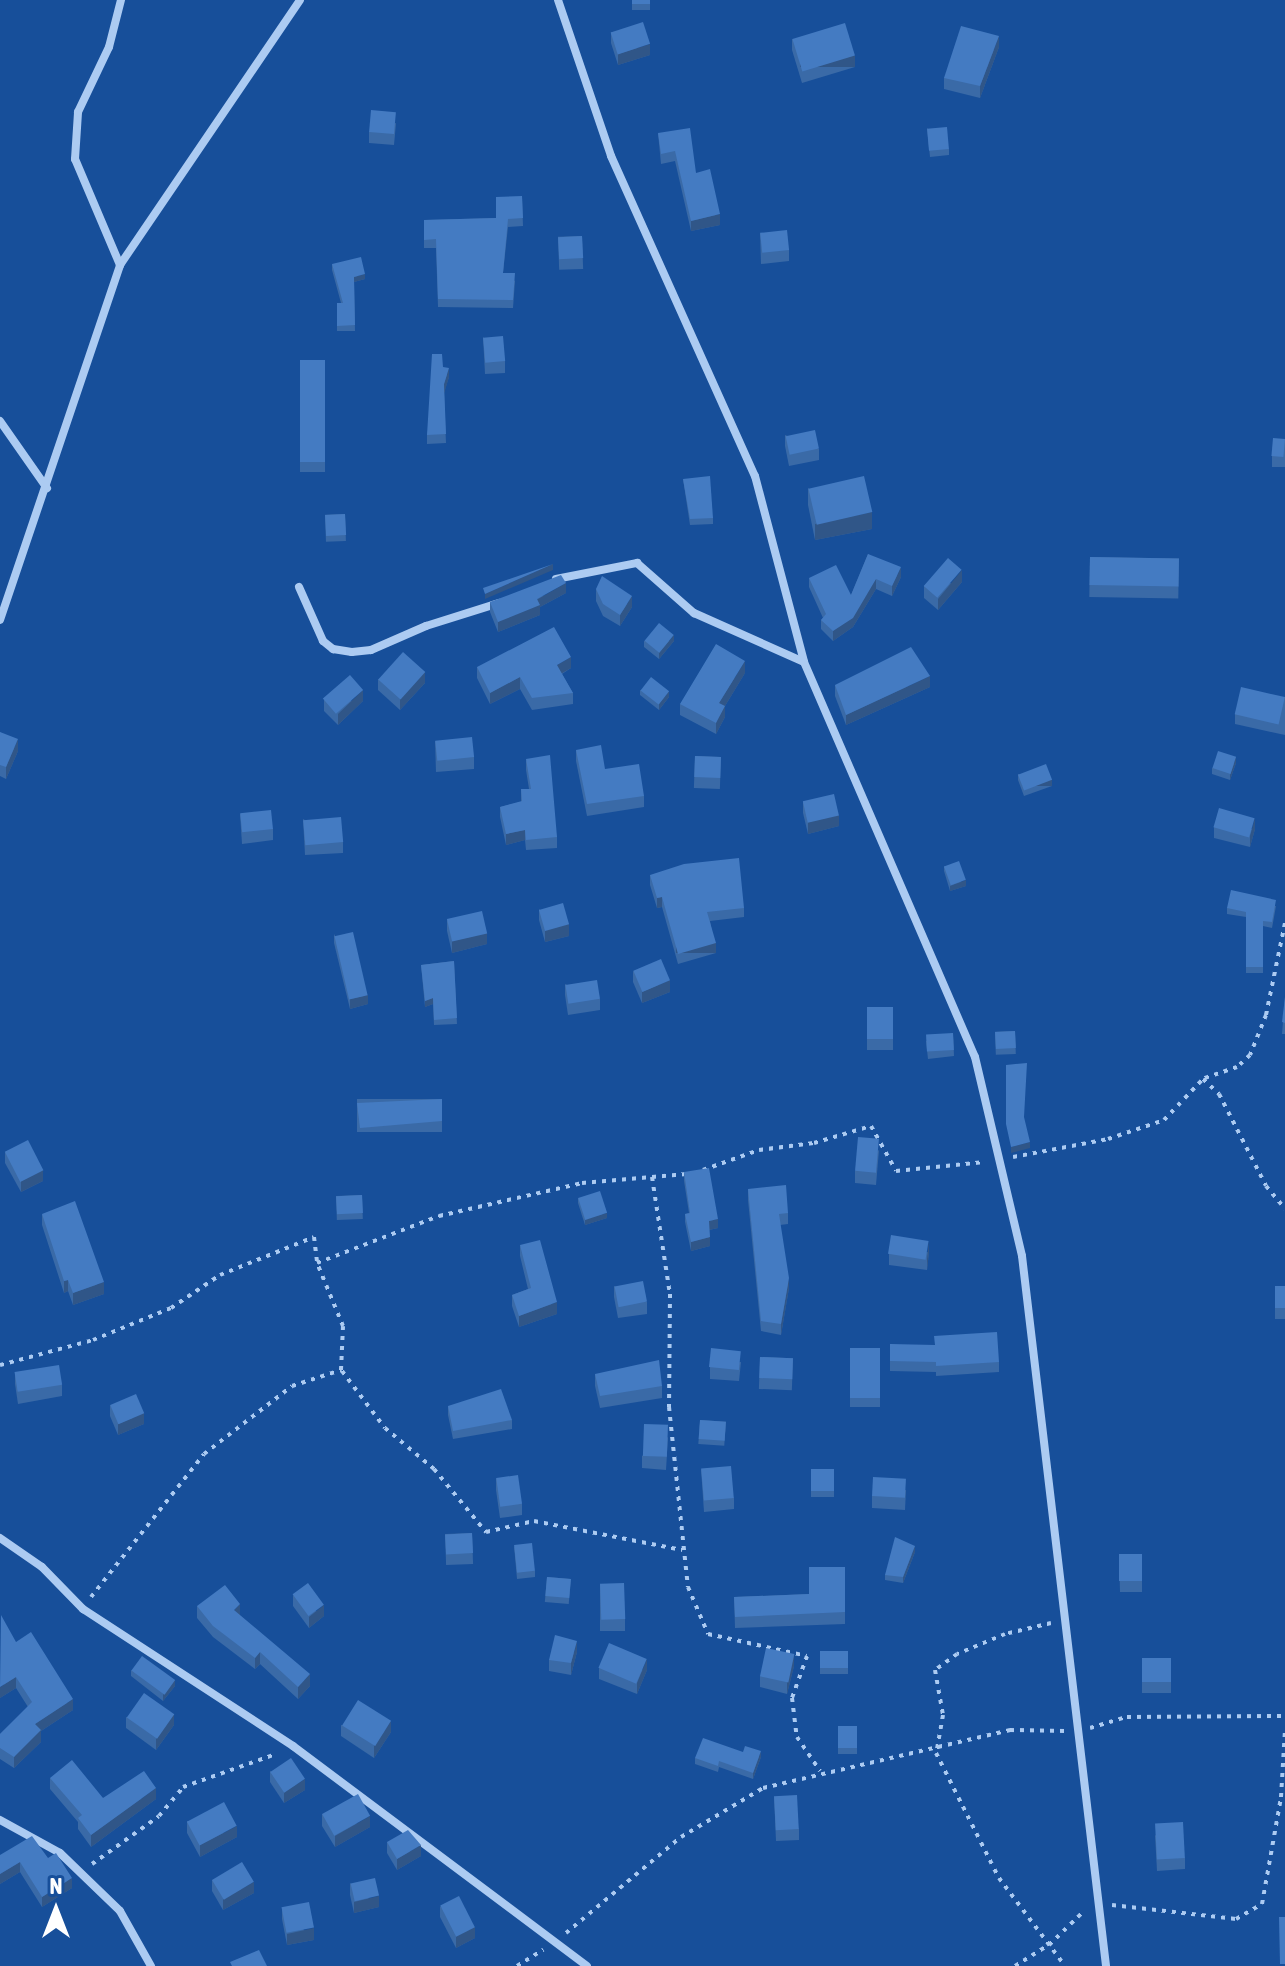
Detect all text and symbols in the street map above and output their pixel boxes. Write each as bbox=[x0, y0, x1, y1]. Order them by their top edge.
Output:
north arrow bbox=[16, 1870, 96, 1950]
text: N bbox=[50, 1873, 62, 1899]

